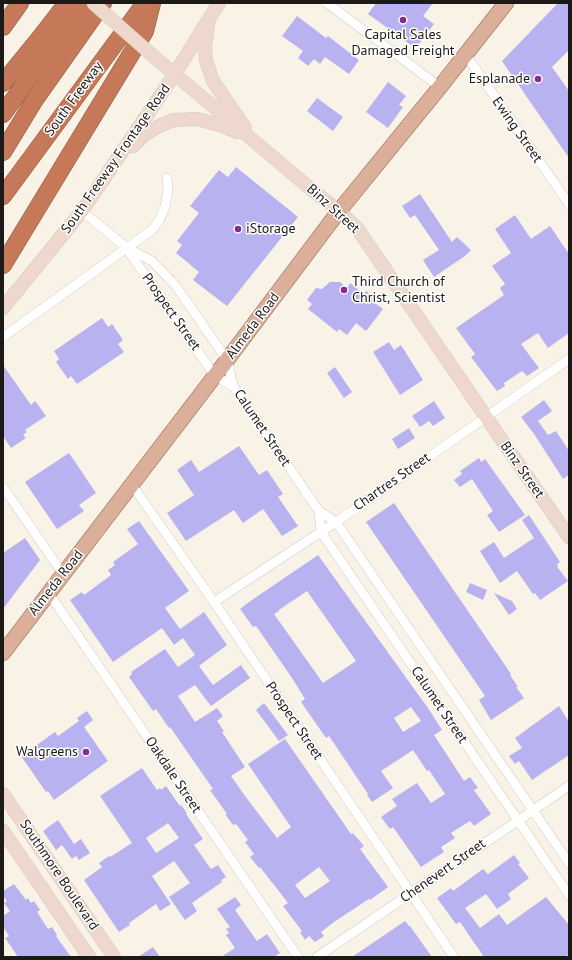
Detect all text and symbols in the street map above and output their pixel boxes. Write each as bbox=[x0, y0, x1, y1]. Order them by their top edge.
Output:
marker: Capital Sales Damaged Freight bbox=[398, 15, 408, 25]
place label: Capital Sales Damaged Freight bbox=[351, 27, 455, 60]
street label: South Freeway bbox=[41, 58, 107, 140]
place label: Esplanade bbox=[469, 71, 530, 87]
marker: Esplanade bbox=[533, 74, 543, 84]
street label: South Freeway Frontage Road bbox=[58, 81, 174, 237]
street label: Ewing Street bbox=[488, 94, 546, 166]
street label: Binz Street bbox=[303, 181, 363, 237]
place label: iStorage bbox=[246, 221, 296, 237]
marker: iStorage bbox=[233, 224, 243, 234]
street label: Prospect Street bbox=[138, 270, 204, 354]
place label: Third Church of Christ, Scientist bbox=[352, 274, 445, 306]
marker: Third Church of Christ, Scientist bbox=[339, 285, 349, 295]
street label: Almeda Road bbox=[223, 290, 283, 362]
street label: Calumet Street bbox=[230, 386, 294, 470]
street label: Binz Street bbox=[496, 438, 548, 502]
street label: Chartres Street bbox=[350, 449, 434, 515]
street label: Almeda Road bbox=[25, 547, 87, 619]
street label: Calumet Street bbox=[407, 663, 471, 747]
street label: Prospect Street bbox=[262, 679, 326, 763]
street label: Oakdale Street bbox=[141, 734, 205, 816]
place label: Walgreens bbox=[16, 744, 78, 760]
marker: Walgreens bbox=[81, 747, 91, 757]
street label: Southmore Boulevard bbox=[16, 817, 102, 933]
street label: Chenevert Street bbox=[397, 835, 489, 907]

